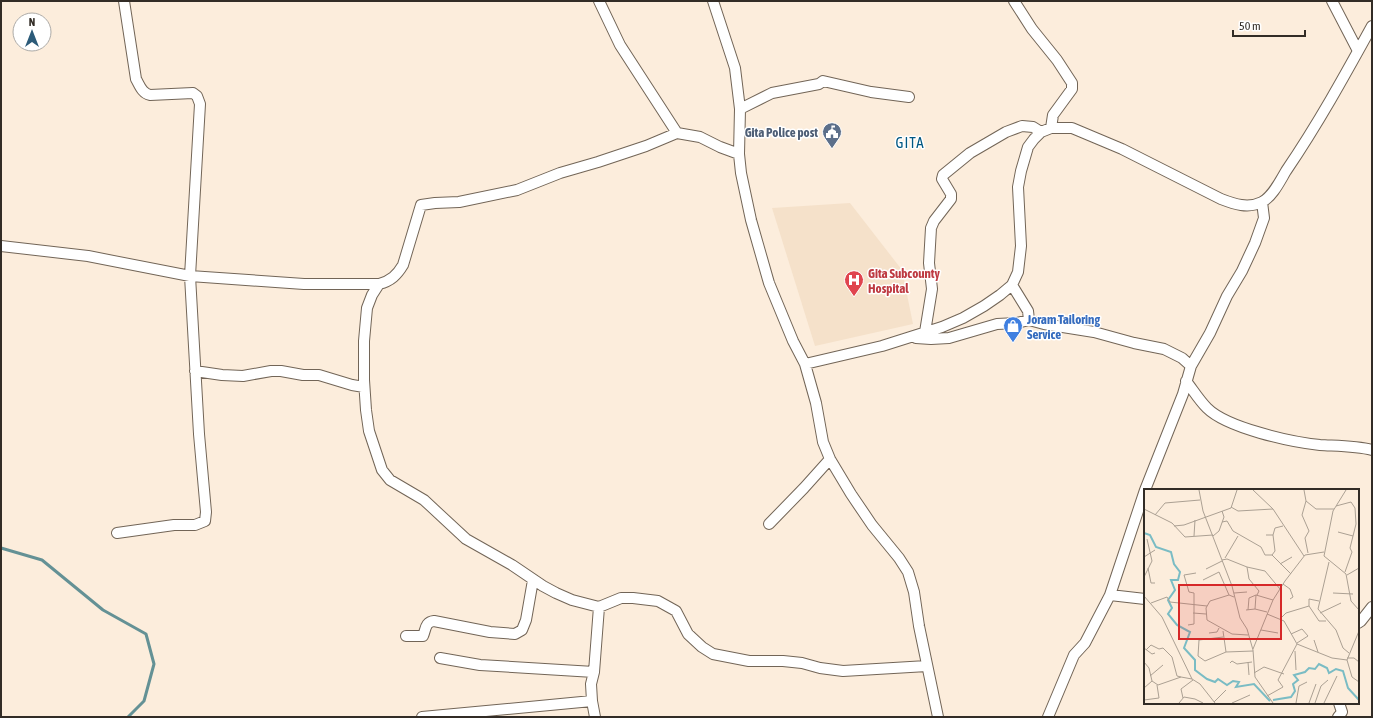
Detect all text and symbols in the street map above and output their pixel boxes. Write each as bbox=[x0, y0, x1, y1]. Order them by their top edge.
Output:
north arrow bbox=[12, 12, 52, 52]
scale bar bbox=[1233, 12, 1305, 38]
text: N bbox=[29, 16, 35, 28]
text: 50 m bbox=[1239, 19, 1261, 33]
public building icon: Gita Police post bbox=[821, 121, 843, 149]
place label: Gita Police post bbox=[745, 125, 818, 140]
district label: GITA bbox=[895, 134, 925, 151]
place label: Gita Subcounty Hospital bbox=[868, 266, 941, 296]
hospital icon: Gita Subcounty Hospital bbox=[843, 269, 865, 297]
place label: Joram Tailoring Service bbox=[1026, 312, 1100, 342]
shop icon: Joram Tailoring Service bbox=[1002, 315, 1024, 343]
inset map bbox=[1144, 489, 1359, 704]

